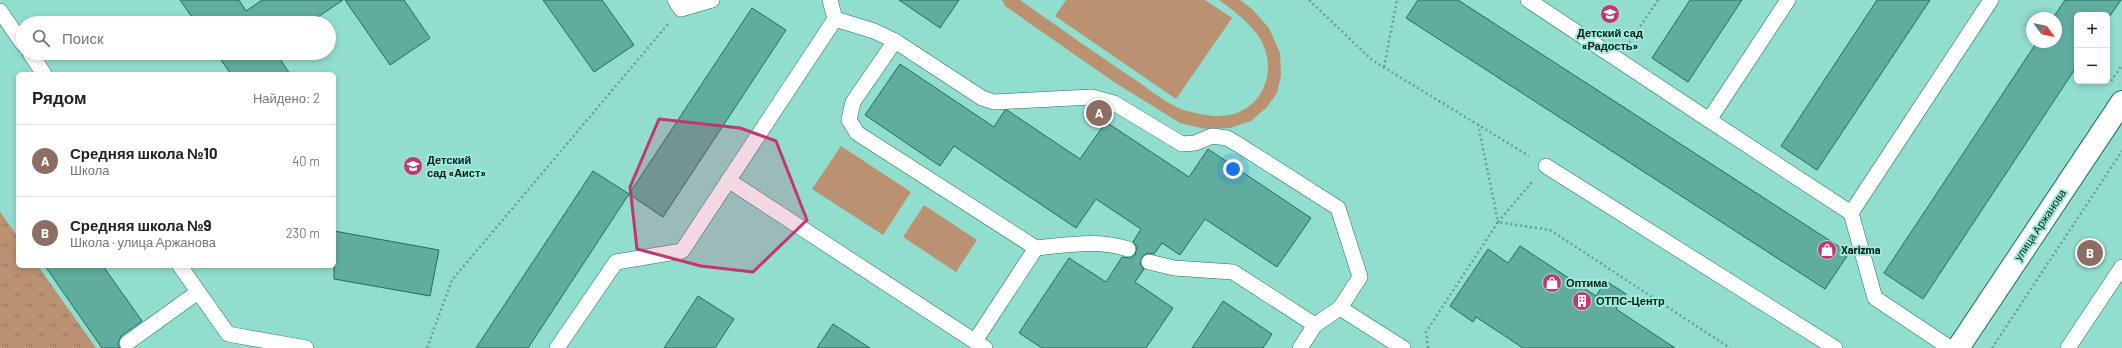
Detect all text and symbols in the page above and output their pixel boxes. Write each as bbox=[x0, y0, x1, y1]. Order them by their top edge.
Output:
school or university icon: Детский сад «Радость» bbox=[1599, 3, 1621, 25]
north arrow bbox=[2026, 12, 2062, 48]
map controls bbox=[2074, 12, 2110, 84]
button: + bbox=[2074, 12, 2110, 48]
search box bbox=[16, 16, 336, 60]
place label: Детский сад «Радость» bbox=[1577, 26, 1643, 52]
icon: search bbox=[30, 27, 52, 49]
text: Поиск bbox=[62, 29, 104, 47]
button: − bbox=[2074, 48, 2110, 84]
text: Рядом bbox=[32, 87, 87, 107]
text: Найдено: 2 bbox=[253, 90, 320, 106]
pin: A bbox=[1086, 98, 1112, 128]
text: Средняя школа №10 bbox=[70, 144, 217, 162]
text: A bbox=[41, 153, 49, 169]
text: 40 m bbox=[292, 153, 320, 169]
place label: Детский сад «Аист» bbox=[427, 153, 486, 179]
school or university icon: Детский сад «Аист» bbox=[402, 155, 424, 177]
your location bbox=[1223, 159, 1243, 179]
text: Школа bbox=[70, 162, 110, 178]
street label: улица Аржанова bbox=[2011, 186, 2069, 263]
text: Средняя школа №9 bbox=[70, 216, 212, 234]
text: B bbox=[41, 225, 49, 241]
text: 230 m bbox=[286, 225, 320, 241]
text: Школа · улица Аржанова bbox=[70, 234, 216, 250]
pin: B bbox=[2077, 238, 2103, 268]
shop icon: Xarizma bbox=[1816, 239, 1838, 261]
place label: Xarizma bbox=[1841, 243, 1881, 256]
shop icon: Оптима bbox=[1541, 272, 1563, 294]
place label: Оптима bbox=[1566, 276, 1608, 289]
building icon: ОТПС-Центр bbox=[1571, 290, 1593, 312]
place label: ОТПС-Центр bbox=[1596, 294, 1665, 307]

